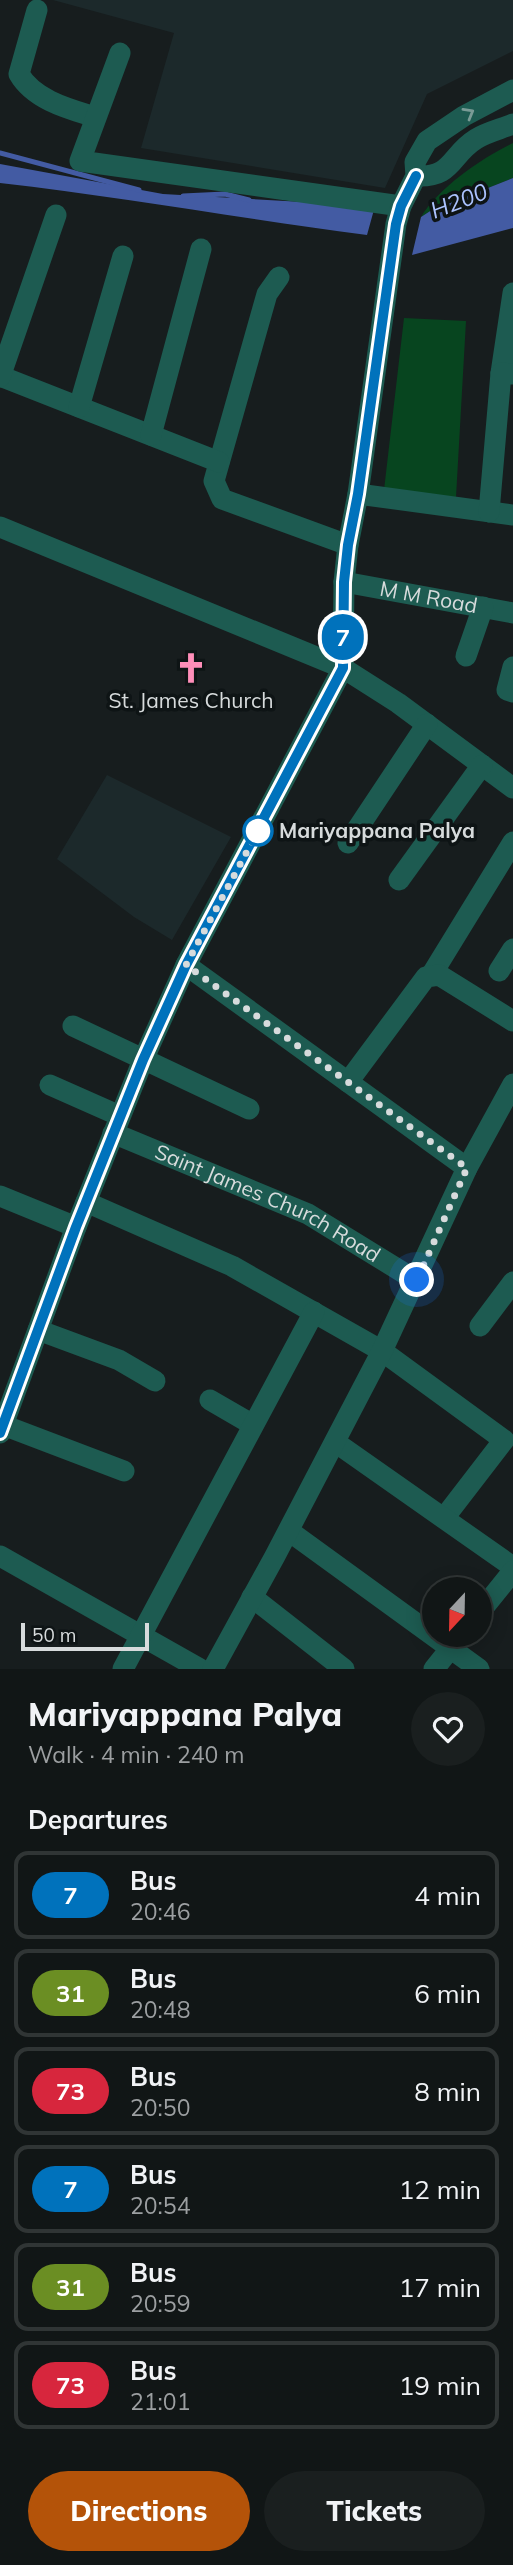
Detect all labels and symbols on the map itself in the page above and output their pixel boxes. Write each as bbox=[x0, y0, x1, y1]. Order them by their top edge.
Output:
one-way arrow bbox=[461, 109, 474, 122]
water label: H200 bbox=[426, 176, 492, 225]
street label: M M Road bbox=[378, 575, 480, 618]
line badge: 7 bbox=[320, 614, 366, 660]
church icon: St. James Church bbox=[174, 651, 208, 685]
place label: St. James Church bbox=[108, 687, 274, 713]
marker: Mariyappana Palya bbox=[243, 816, 273, 846]
place label: Mariyappana Palya bbox=[279, 817, 475, 843]
street label: Saint James Church Road bbox=[151, 1138, 386, 1267]
your location bbox=[399, 1262, 434, 1297]
north arrow bbox=[422, 1577, 492, 1647]
scale bar bbox=[21, 1620, 149, 1652]

